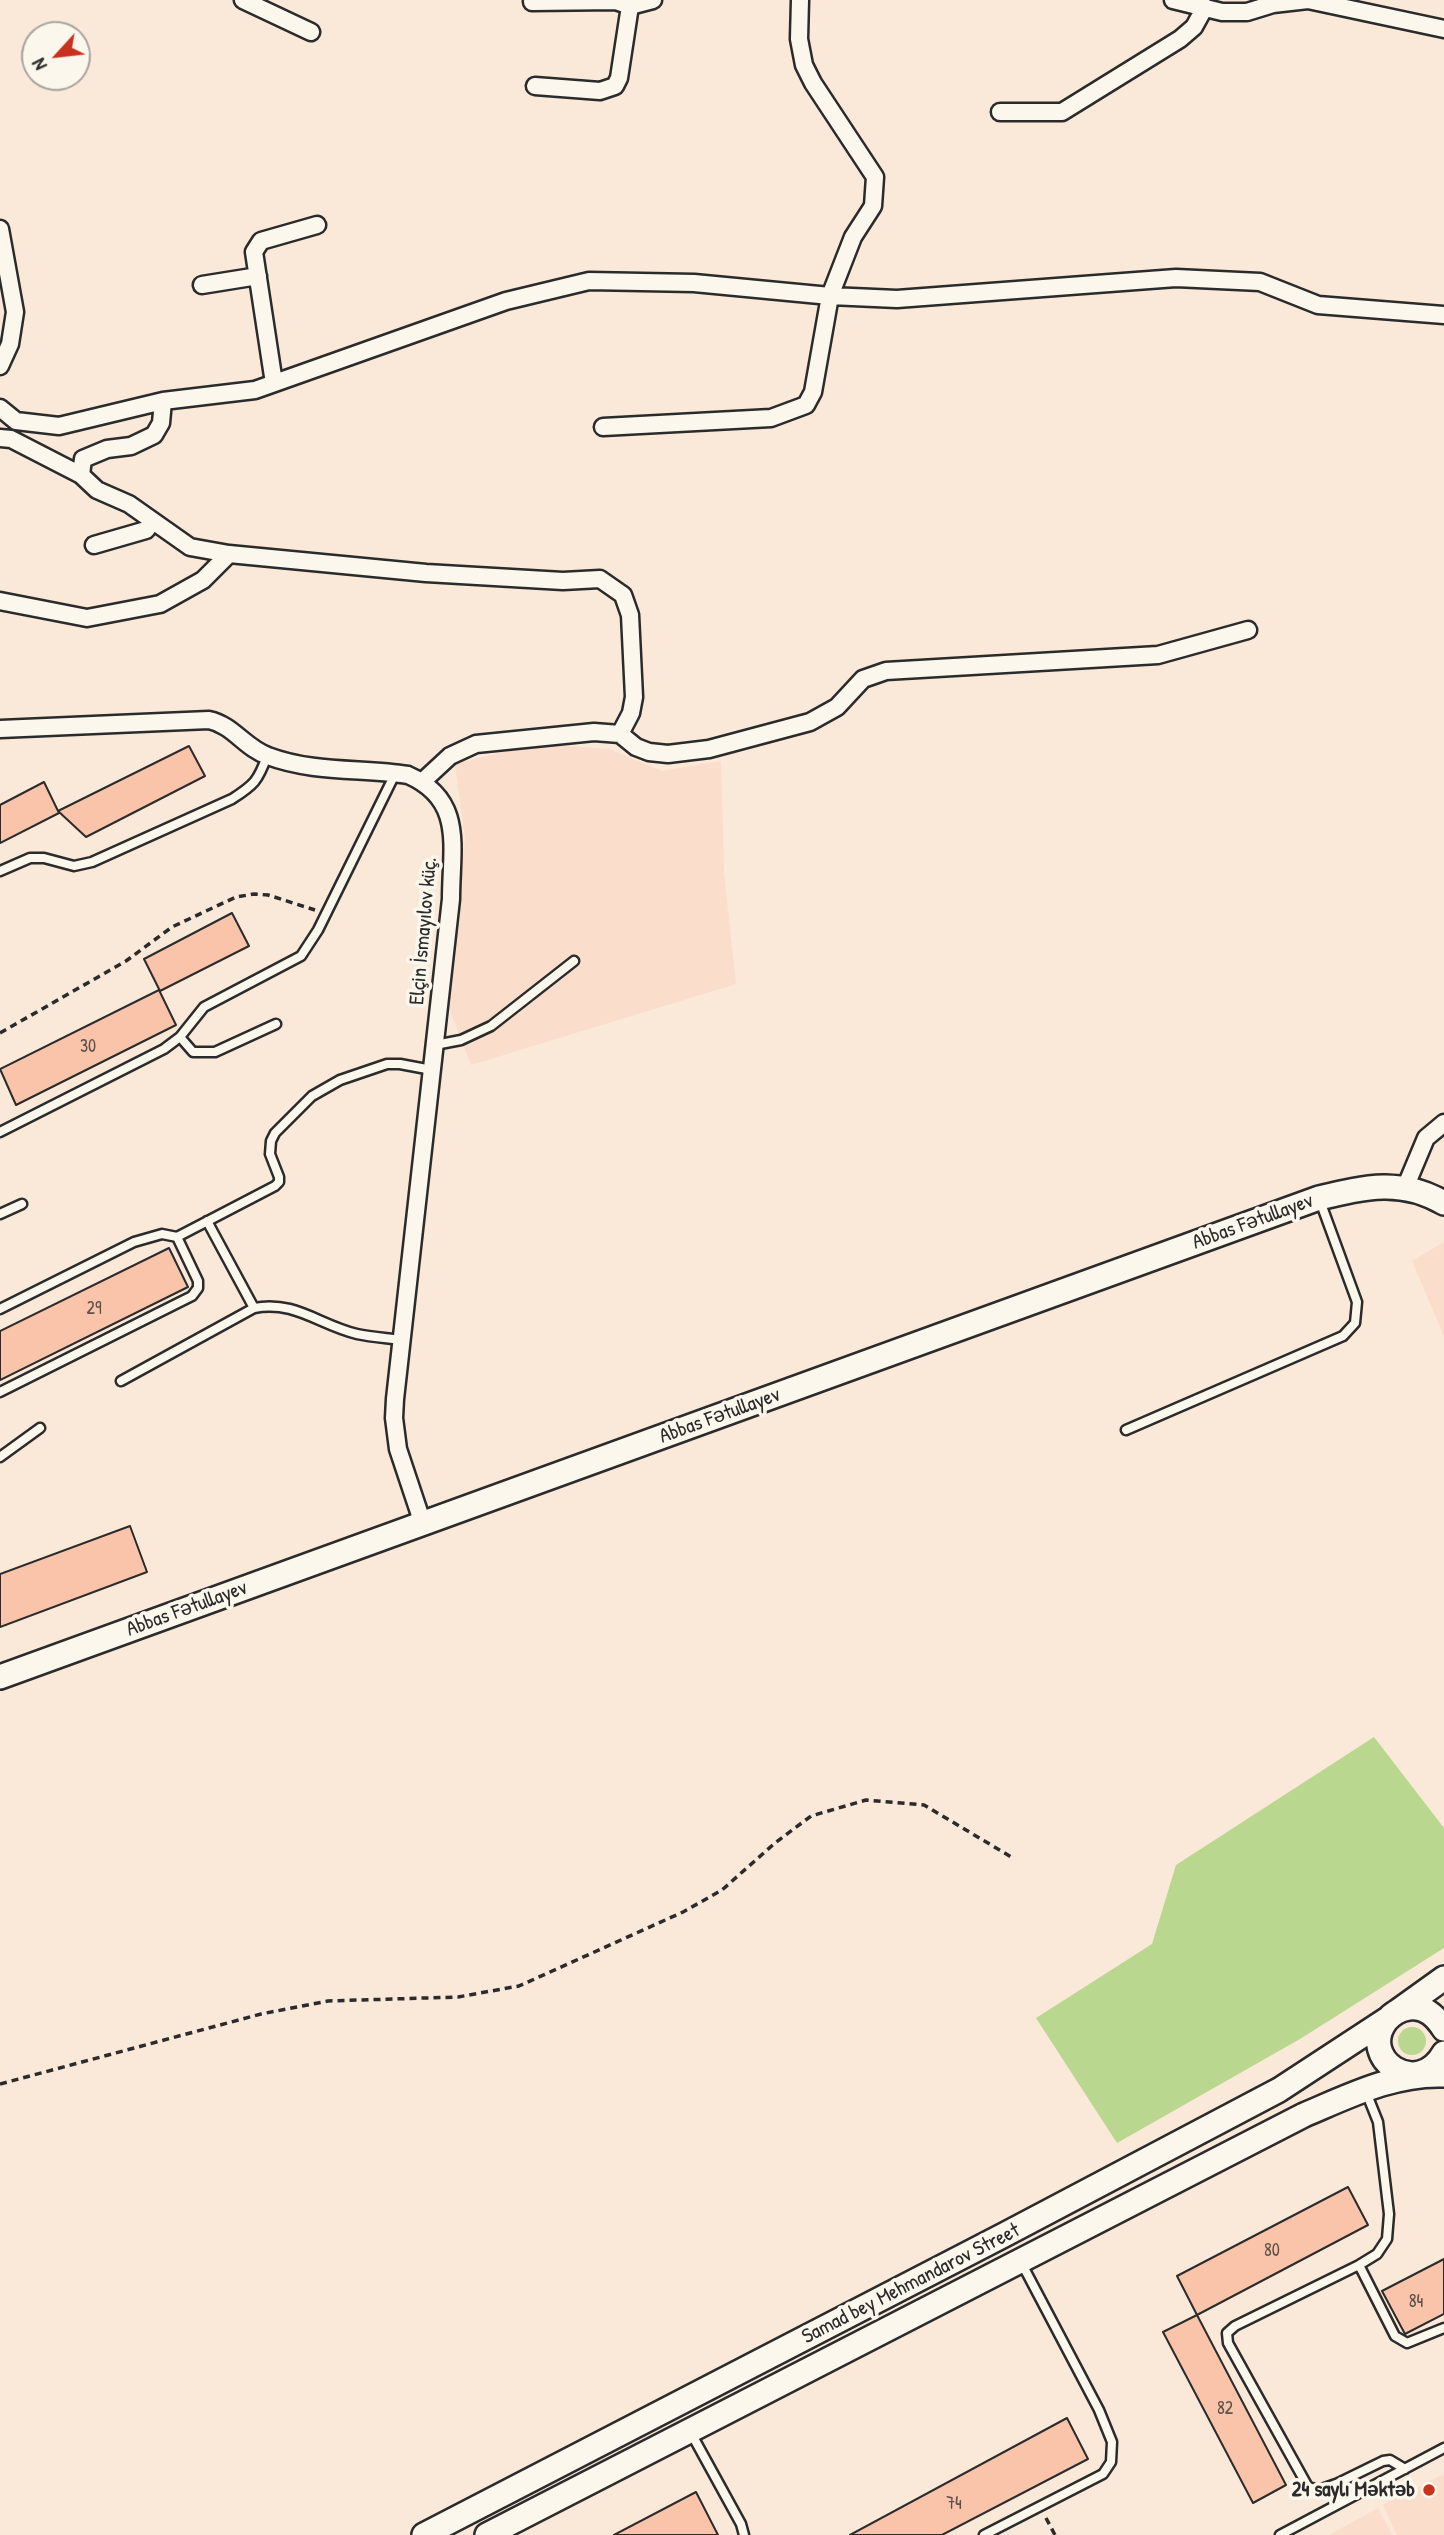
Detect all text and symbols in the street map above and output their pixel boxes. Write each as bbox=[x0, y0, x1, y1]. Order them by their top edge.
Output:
north arrow bbox=[21, 21, 91, 91]
text: N bbox=[25, 54, 53, 75]
street label: Elçin İsmayılov küç. bbox=[405, 856, 443, 1006]
house number: 30 bbox=[80, 1036, 96, 1058]
street label: Abbas Fətullayev bbox=[1189, 1188, 1317, 1256]
house number: 29 bbox=[86, 1298, 102, 1320]
street label: Abbas Fətullayev bbox=[656, 1382, 784, 1450]
street label: Abbas Fətullayev bbox=[123, 1575, 251, 1643]
street label: Samad bey Mehmandarov Street bbox=[798, 2218, 1024, 2350]
house number: 80 bbox=[1264, 2240, 1280, 2262]
house number: 84 bbox=[1409, 2291, 1423, 2313]
house number: 82 bbox=[1217, 2398, 1233, 2420]
place label: 24 saylı Məktəb bbox=[1292, 2477, 1415, 2503]
marker: 24 saylı Məktəb bbox=[1421, 2482, 1437, 2498]
house number: 74 bbox=[946, 2493, 962, 2515]

